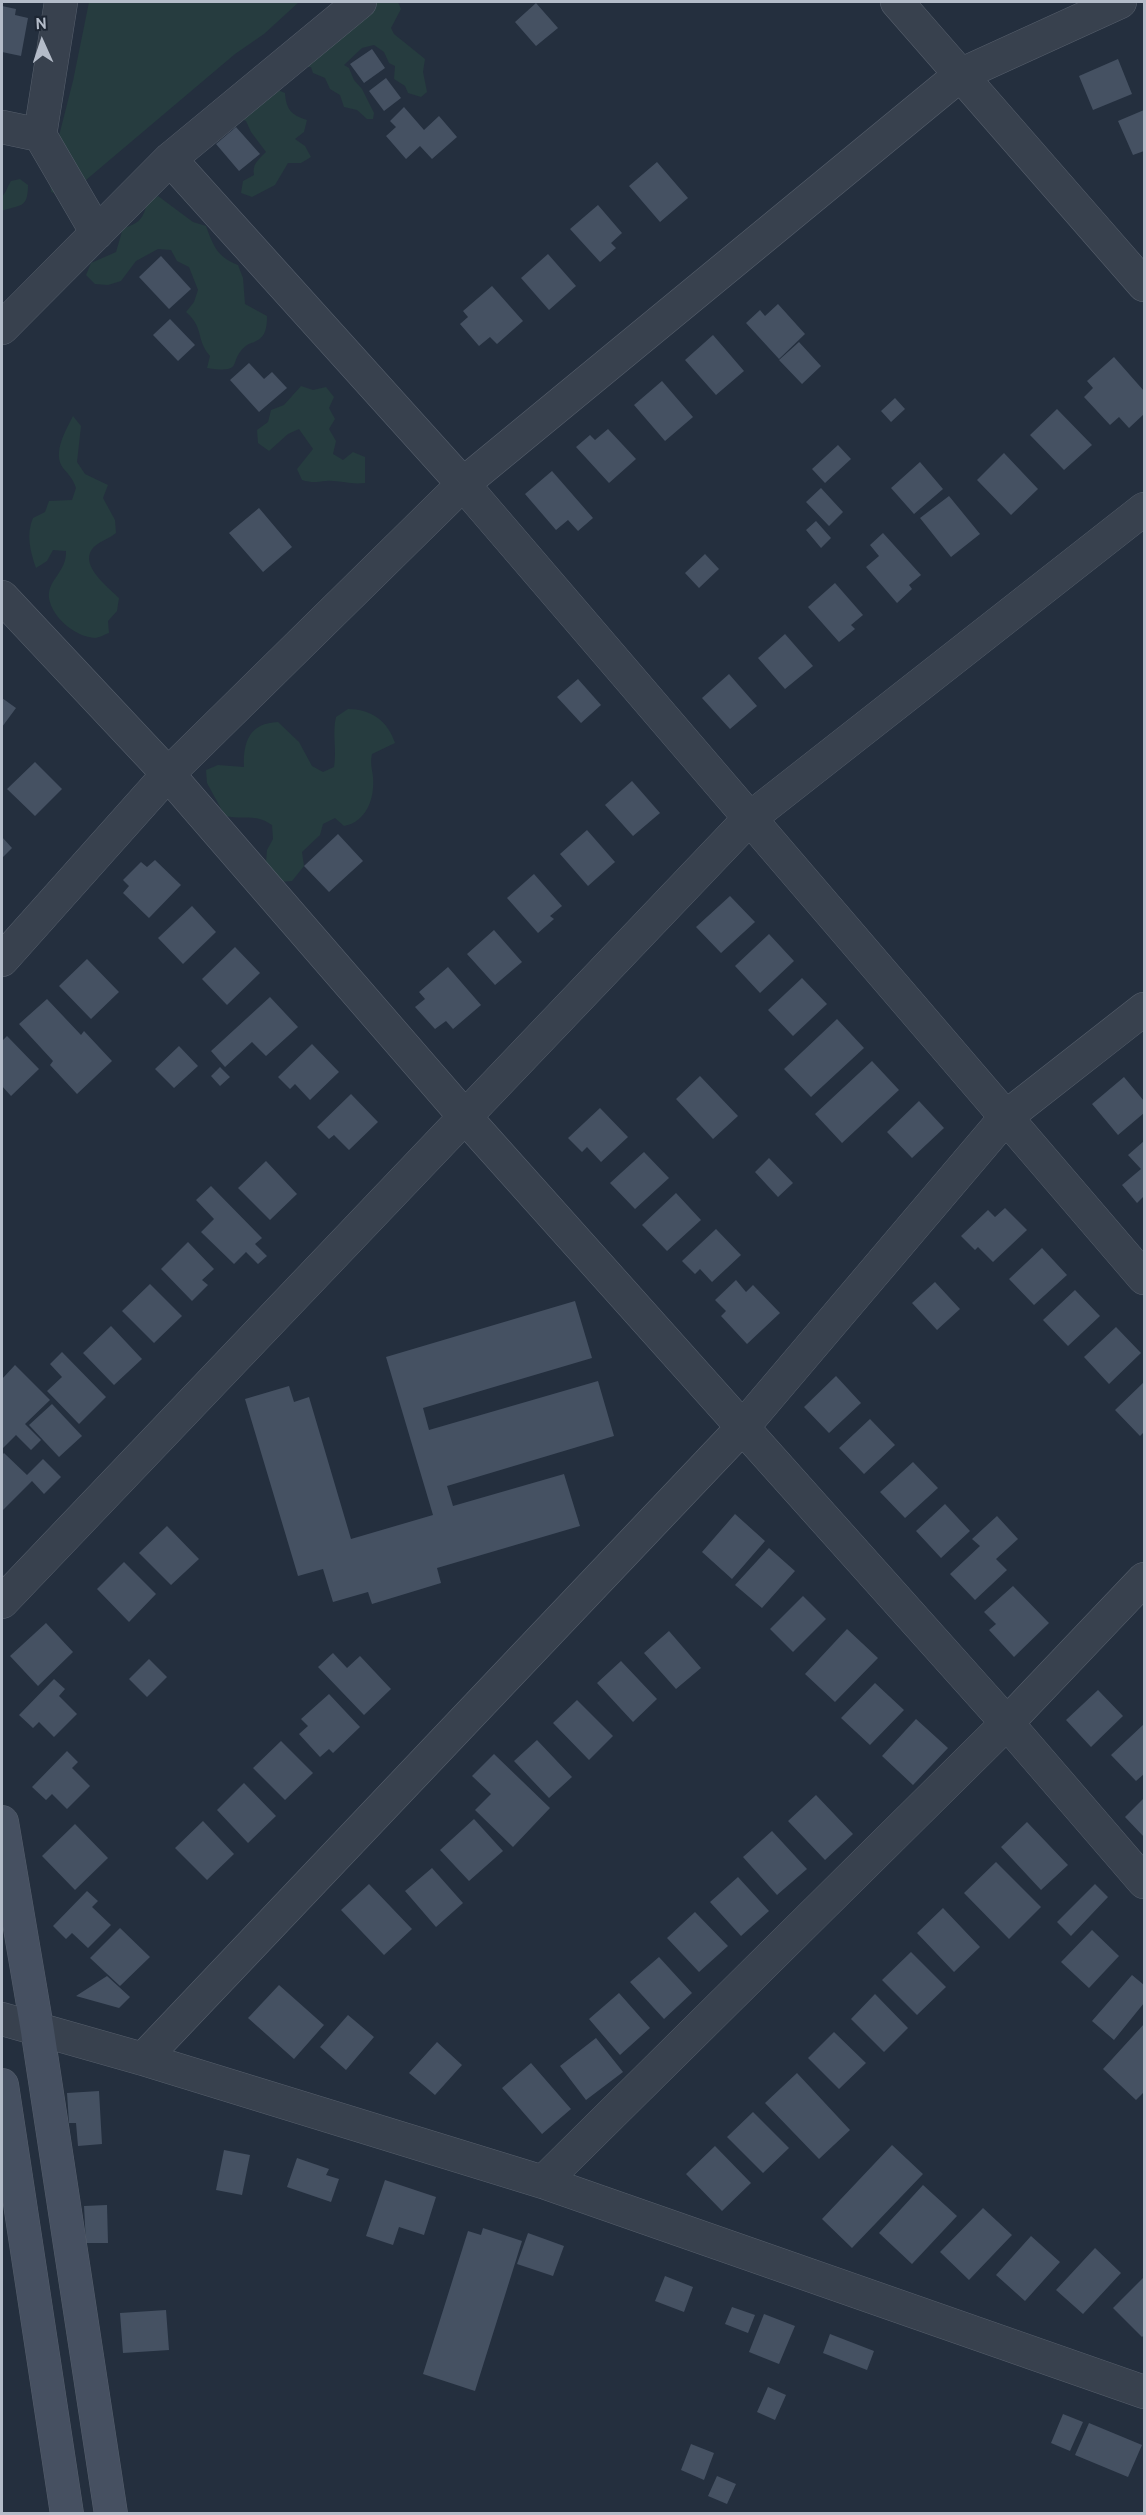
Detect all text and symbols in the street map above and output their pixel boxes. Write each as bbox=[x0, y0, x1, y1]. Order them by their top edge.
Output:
north arrow bbox=[12, 12, 72, 72]
text: N bbox=[35, 14, 47, 33]

